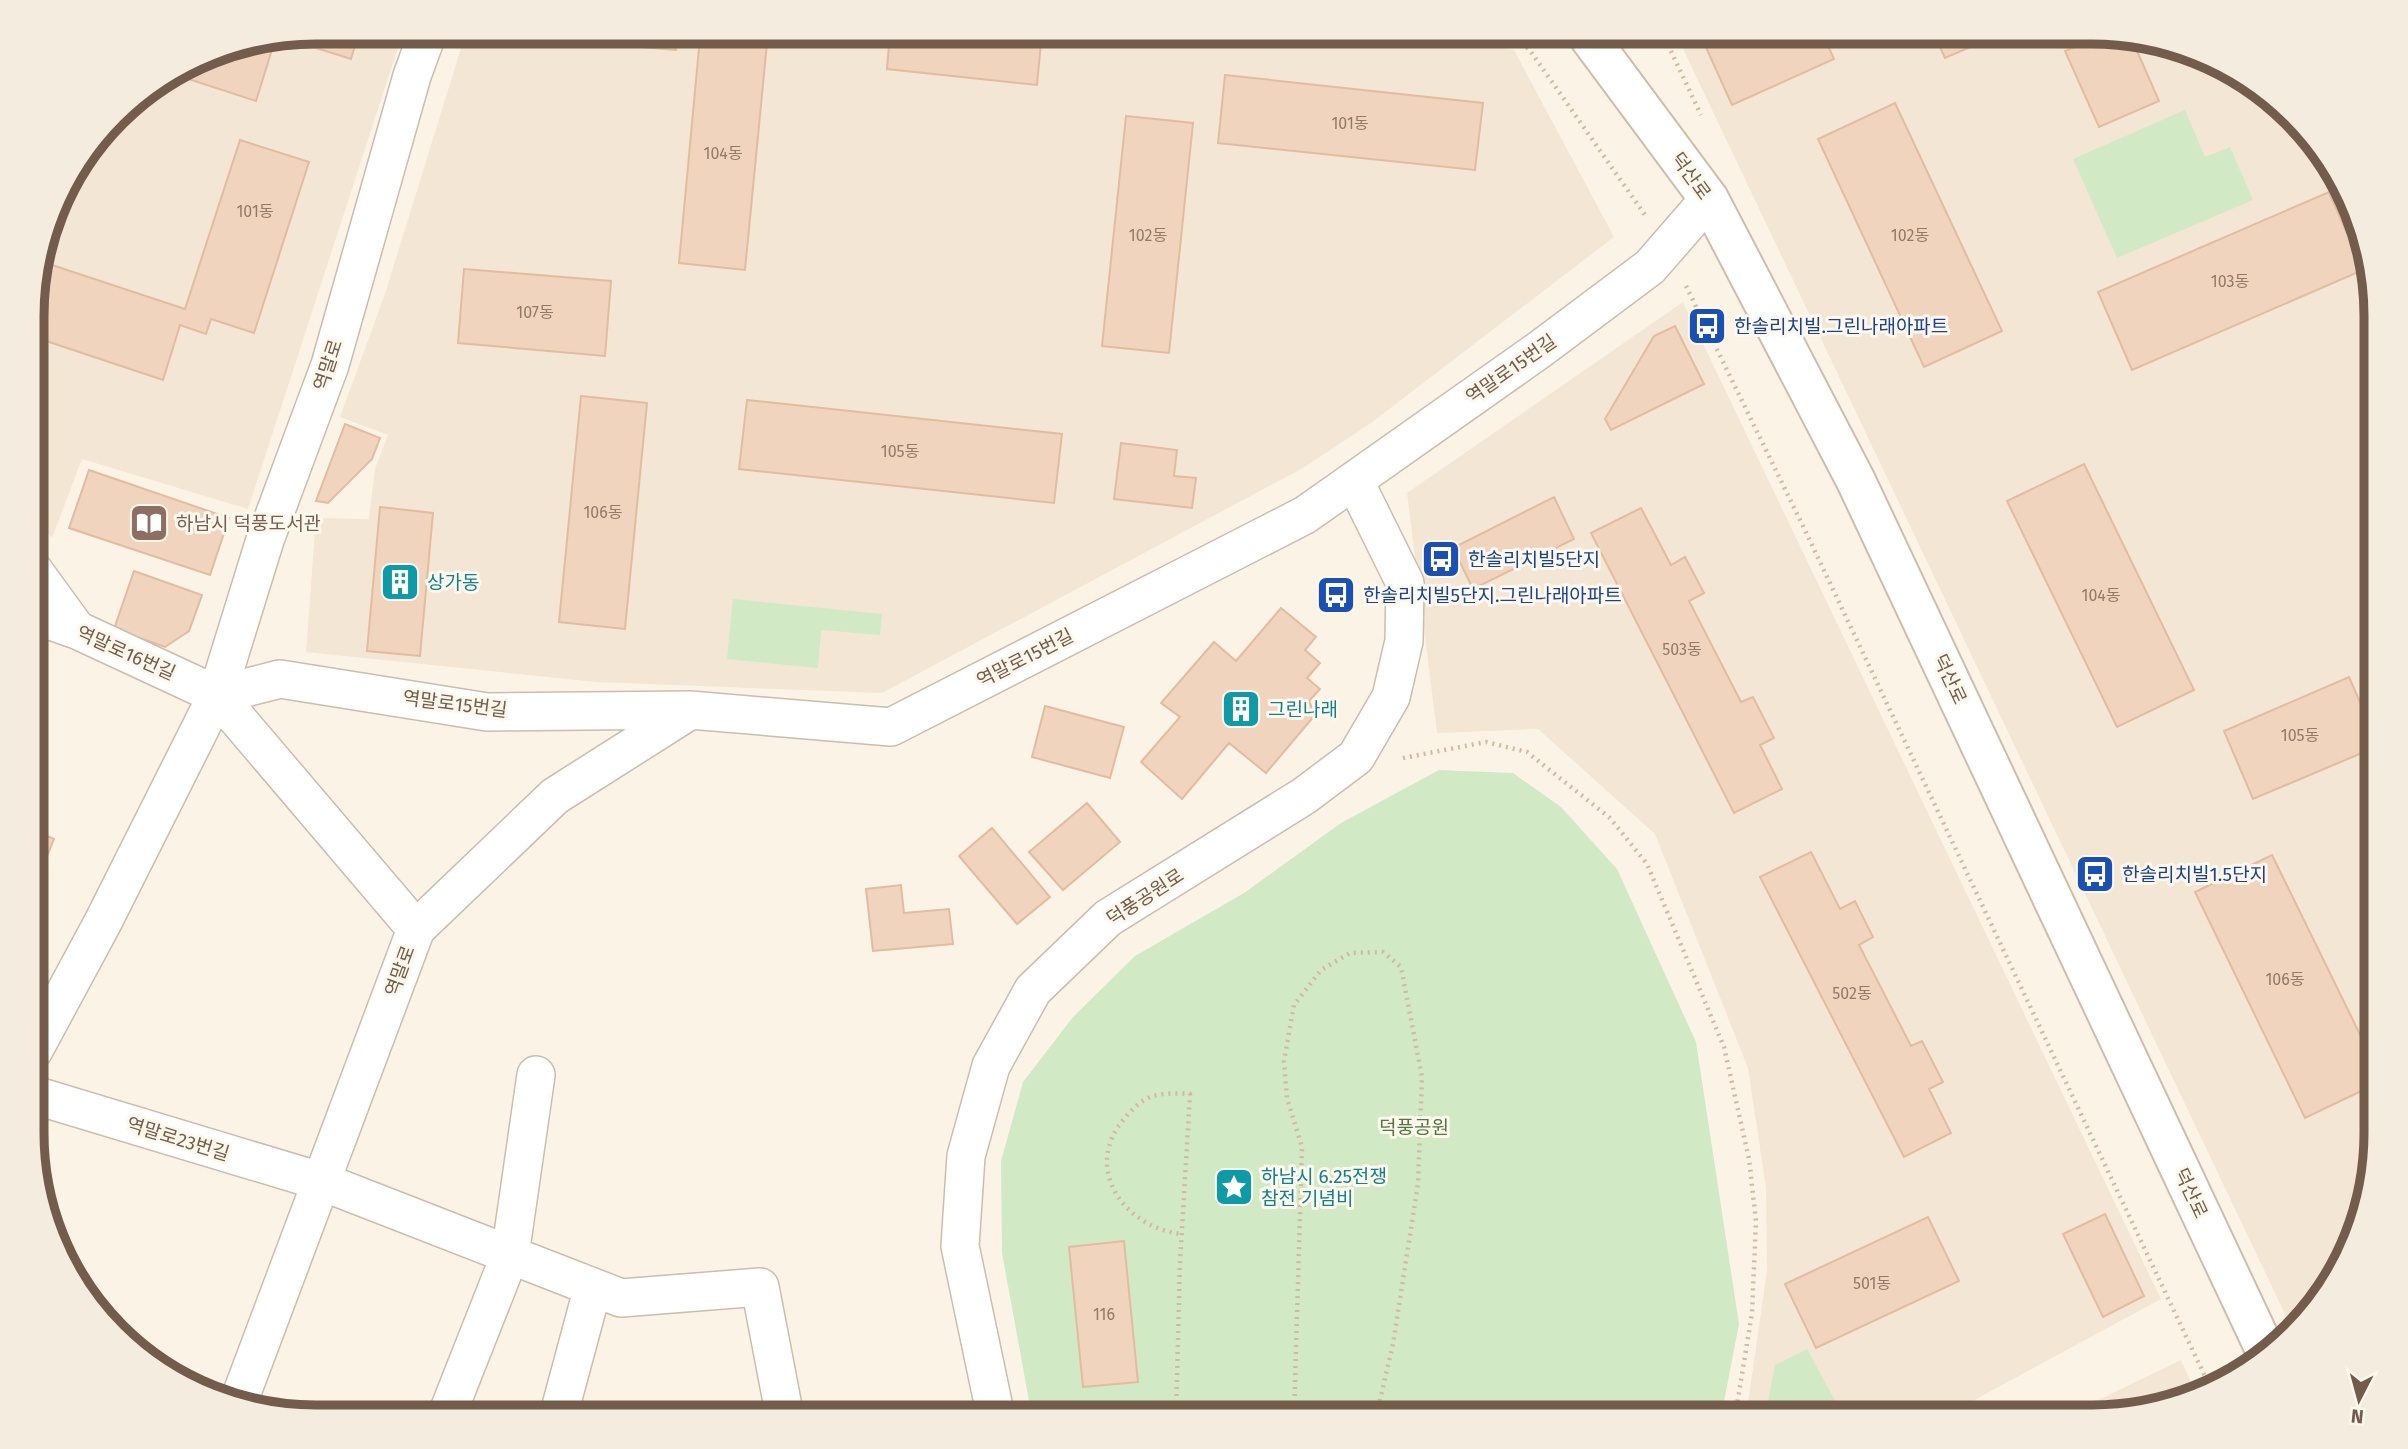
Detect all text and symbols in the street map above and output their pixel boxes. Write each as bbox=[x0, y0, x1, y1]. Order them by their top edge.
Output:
house number: 101동 bbox=[1331, 114, 1369, 133]
house number: 104동 bbox=[703, 144, 743, 163]
street label: 덕산로 bbox=[1666, 148, 1716, 204]
house number: 101동 bbox=[236, 202, 274, 221]
house number: 102동 bbox=[1129, 226, 1167, 245]
house number: 102동 bbox=[1891, 226, 1929, 245]
house number: 103동 bbox=[2211, 272, 2249, 291]
house number: 107동 bbox=[516, 303, 554, 322]
bus stop icon: 한솔리치빌.그린나래아파트 bbox=[1686, 305, 1728, 347]
place label: 한솔리치빌.그린나래아파트 bbox=[1734, 315, 1948, 338]
street label: 역말로15번길 bbox=[1461, 329, 1561, 409]
street label: 역말로 bbox=[309, 337, 347, 393]
house number: 105동 bbox=[881, 442, 920, 461]
library icon: 하남시 덕풍도서관 bbox=[128, 502, 170, 544]
house number: 106동 bbox=[583, 503, 623, 522]
place label: 하남시 덕풍도서관 bbox=[176, 512, 321, 535]
bus stop icon: 한솔리치빌5단지 bbox=[1420, 538, 1462, 580]
place label: 한솔리치빌5단지 bbox=[1468, 548, 1600, 571]
building icon: 상가동 bbox=[379, 561, 421, 603]
place label: 상가동 bbox=[427, 571, 479, 594]
bus stop icon: 한솔리치빌5단지.그린나래아파트 bbox=[1315, 574, 1357, 616]
place label: 한솔리치빌5단지.그린나래아파트 bbox=[1363, 584, 1622, 607]
house number: 104동 bbox=[2081, 586, 2121, 605]
street label: 역말로16번길 bbox=[73, 621, 179, 685]
street label: 역말로15번길 bbox=[973, 624, 1077, 692]
house number: 503동 bbox=[1662, 640, 1702, 659]
street label: 덕산로 bbox=[1928, 650, 1972, 708]
street label: 역말로15번길 bbox=[401, 686, 509, 722]
building icon: 그린나래 bbox=[1220, 688, 1262, 730]
place label: 그린나래 bbox=[1268, 698, 1338, 721]
house number: 105동 bbox=[2281, 726, 2320, 745]
bus stop icon: 한솔리치빌1.5단지 bbox=[2074, 853, 2116, 895]
place label: 한솔리치빌1.5단지 bbox=[2122, 863, 2267, 886]
street label: 덕풍공원로 bbox=[1102, 864, 1188, 930]
street label: 역말로 bbox=[380, 942, 420, 1000]
house number: 106동 bbox=[2265, 970, 2305, 989]
house number: 502동 bbox=[1832, 984, 1872, 1003]
street label: 역말로23번길 bbox=[124, 1112, 232, 1166]
park label: 덕풍공원 bbox=[1379, 1116, 1449, 1139]
street label: 덕산로 bbox=[2169, 1164, 2213, 1222]
place label: 하남시 6.25전쟁 참전 기념비 bbox=[1261, 1165, 1387, 1210]
place icon: 하남시 6.25전쟁 참전 기념비 bbox=[1213, 1166, 1255, 1208]
house number: 501동 bbox=[1853, 1274, 1891, 1293]
house number: 116 bbox=[1093, 1305, 1115, 1324]
north arrow bbox=[2324, 1365, 2394, 1435]
text: N bbox=[2350, 1404, 2365, 1429]

